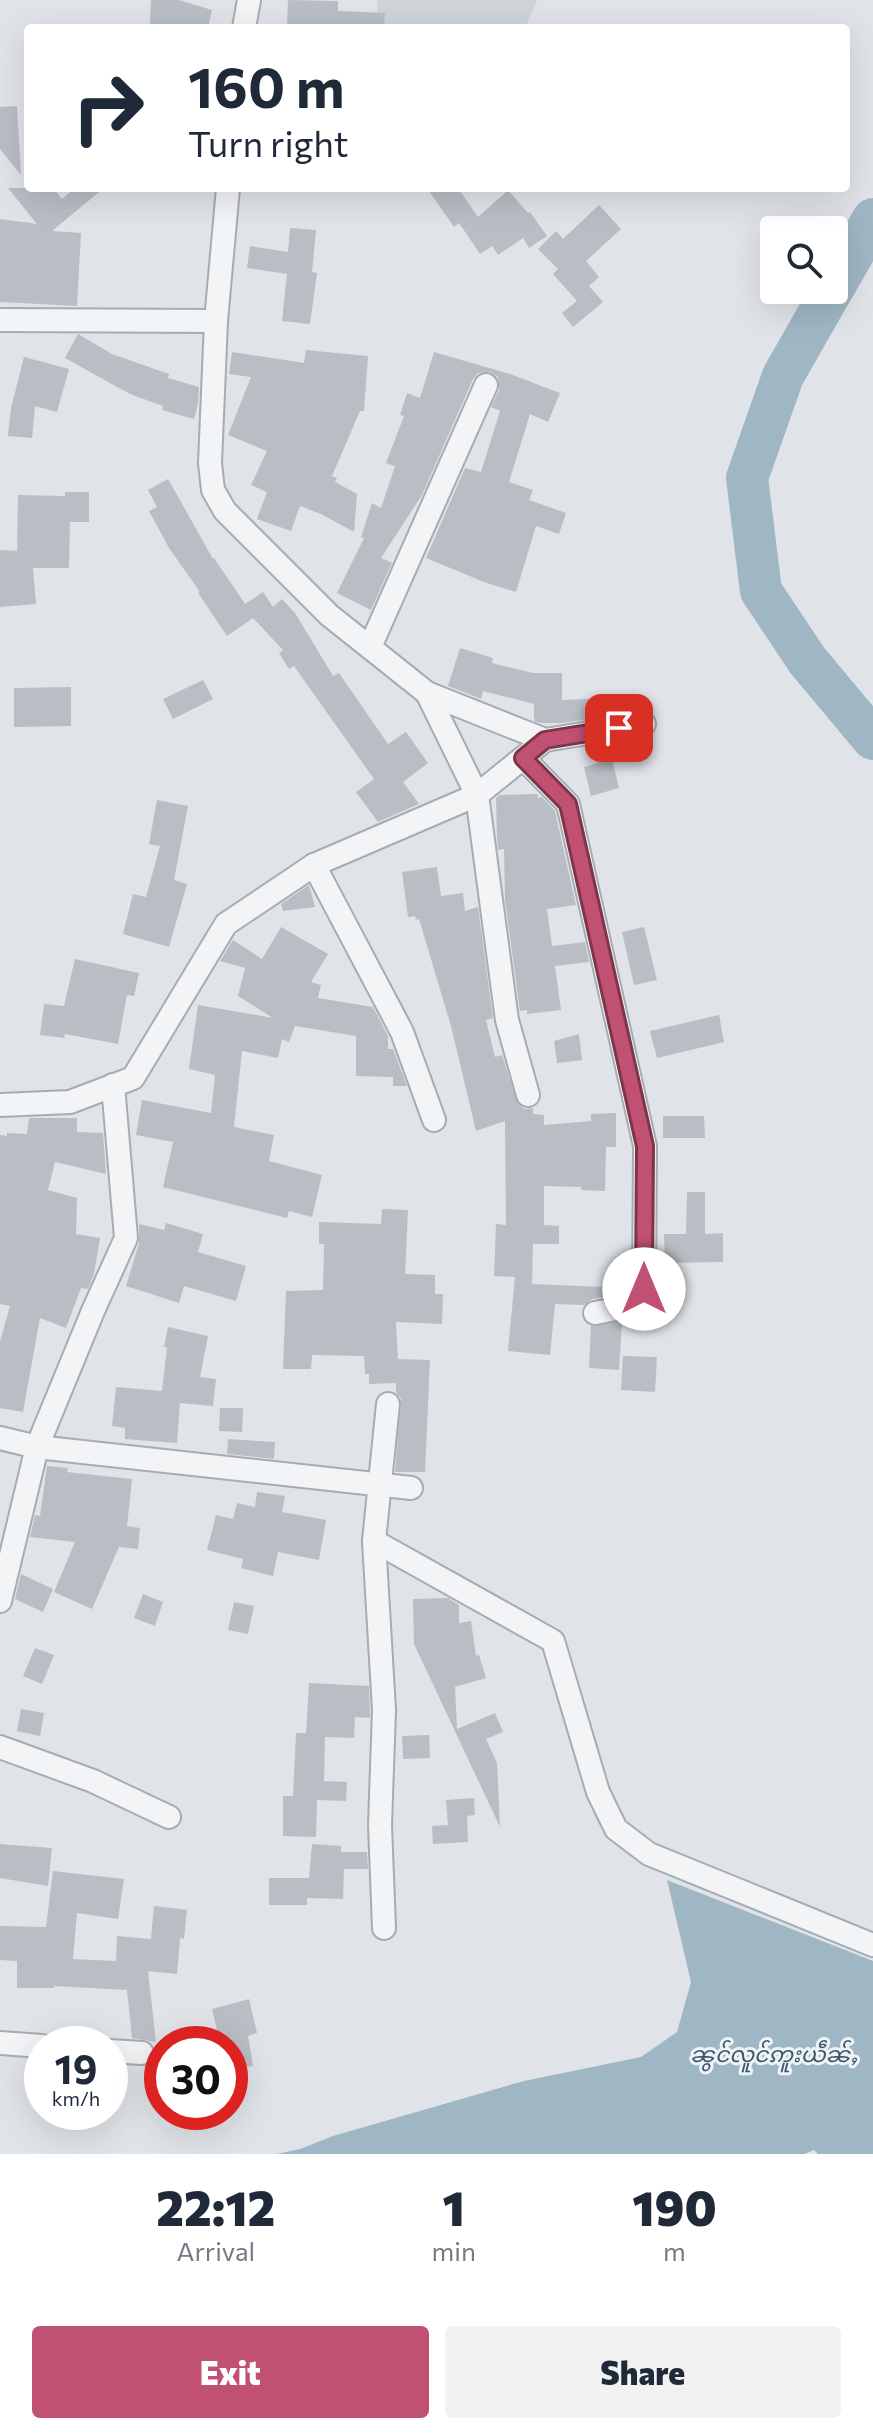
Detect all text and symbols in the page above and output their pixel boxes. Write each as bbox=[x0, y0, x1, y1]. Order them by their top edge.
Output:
text: 160 m bbox=[188, 51, 345, 120]
icon: right bbox=[56, 56, 160, 160]
text: Turn right bbox=[188, 120, 349, 164]
map controls bbox=[760, 216, 848, 304]
button: search bbox=[760, 216, 848, 304]
pin bbox=[585, 694, 653, 762]
icon: arrive bbox=[597, 706, 641, 750]
position arrow bbox=[602, 1247, 686, 1331]
speed limit sign: 30 bbox=[144, 2026, 248, 2130]
water label: ၼွင်လူင်ဢူးယဵၼ်ႇ bbox=[690, 2039, 858, 2073]
text: 19 bbox=[55, 2043, 97, 2092]
text: km/h bbox=[52, 2086, 100, 2110]
text: 22:12 bbox=[156, 2177, 275, 2236]
text: 1 bbox=[443, 2177, 465, 2236]
text: 190 bbox=[632, 2177, 717, 2236]
text: Arrival bbox=[176, 2235, 255, 2266]
text: min bbox=[432, 2235, 476, 2266]
text: m bbox=[663, 2235, 686, 2266]
button: Exit bbox=[32, 2326, 429, 2418]
button: Share bbox=[445, 2326, 841, 2418]

